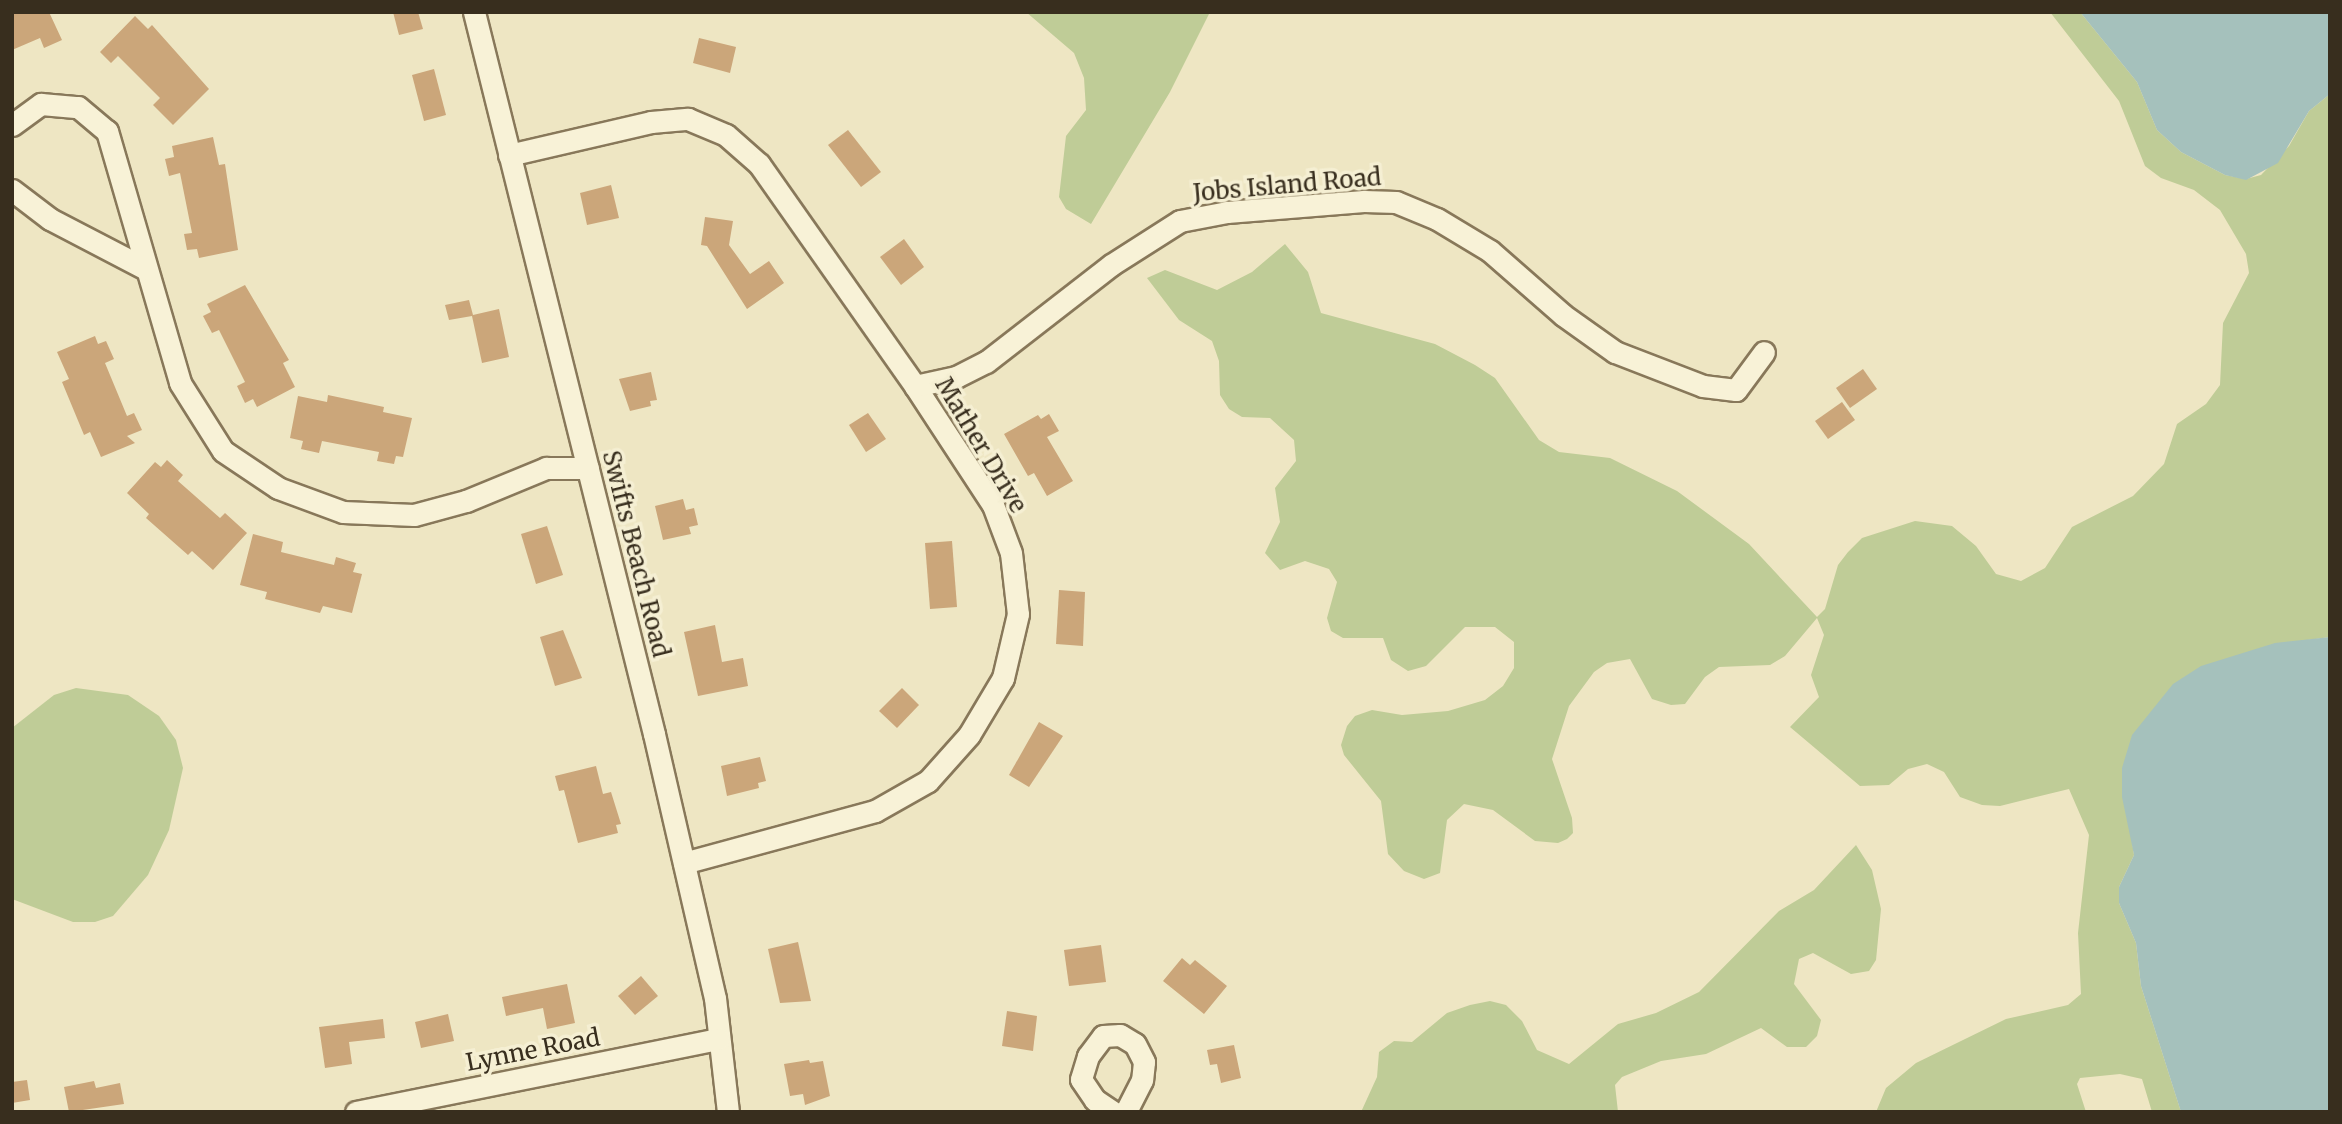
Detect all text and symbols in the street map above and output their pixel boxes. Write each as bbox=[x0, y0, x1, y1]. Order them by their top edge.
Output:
street label: Jobs Island Road bbox=[1192, 162, 1382, 208]
street label: Mather Drive bbox=[929, 372, 1033, 518]
street label: Swifts Beach Road bbox=[596, 448, 676, 660]
street label: Lynne Road bbox=[464, 1023, 602, 1077]

